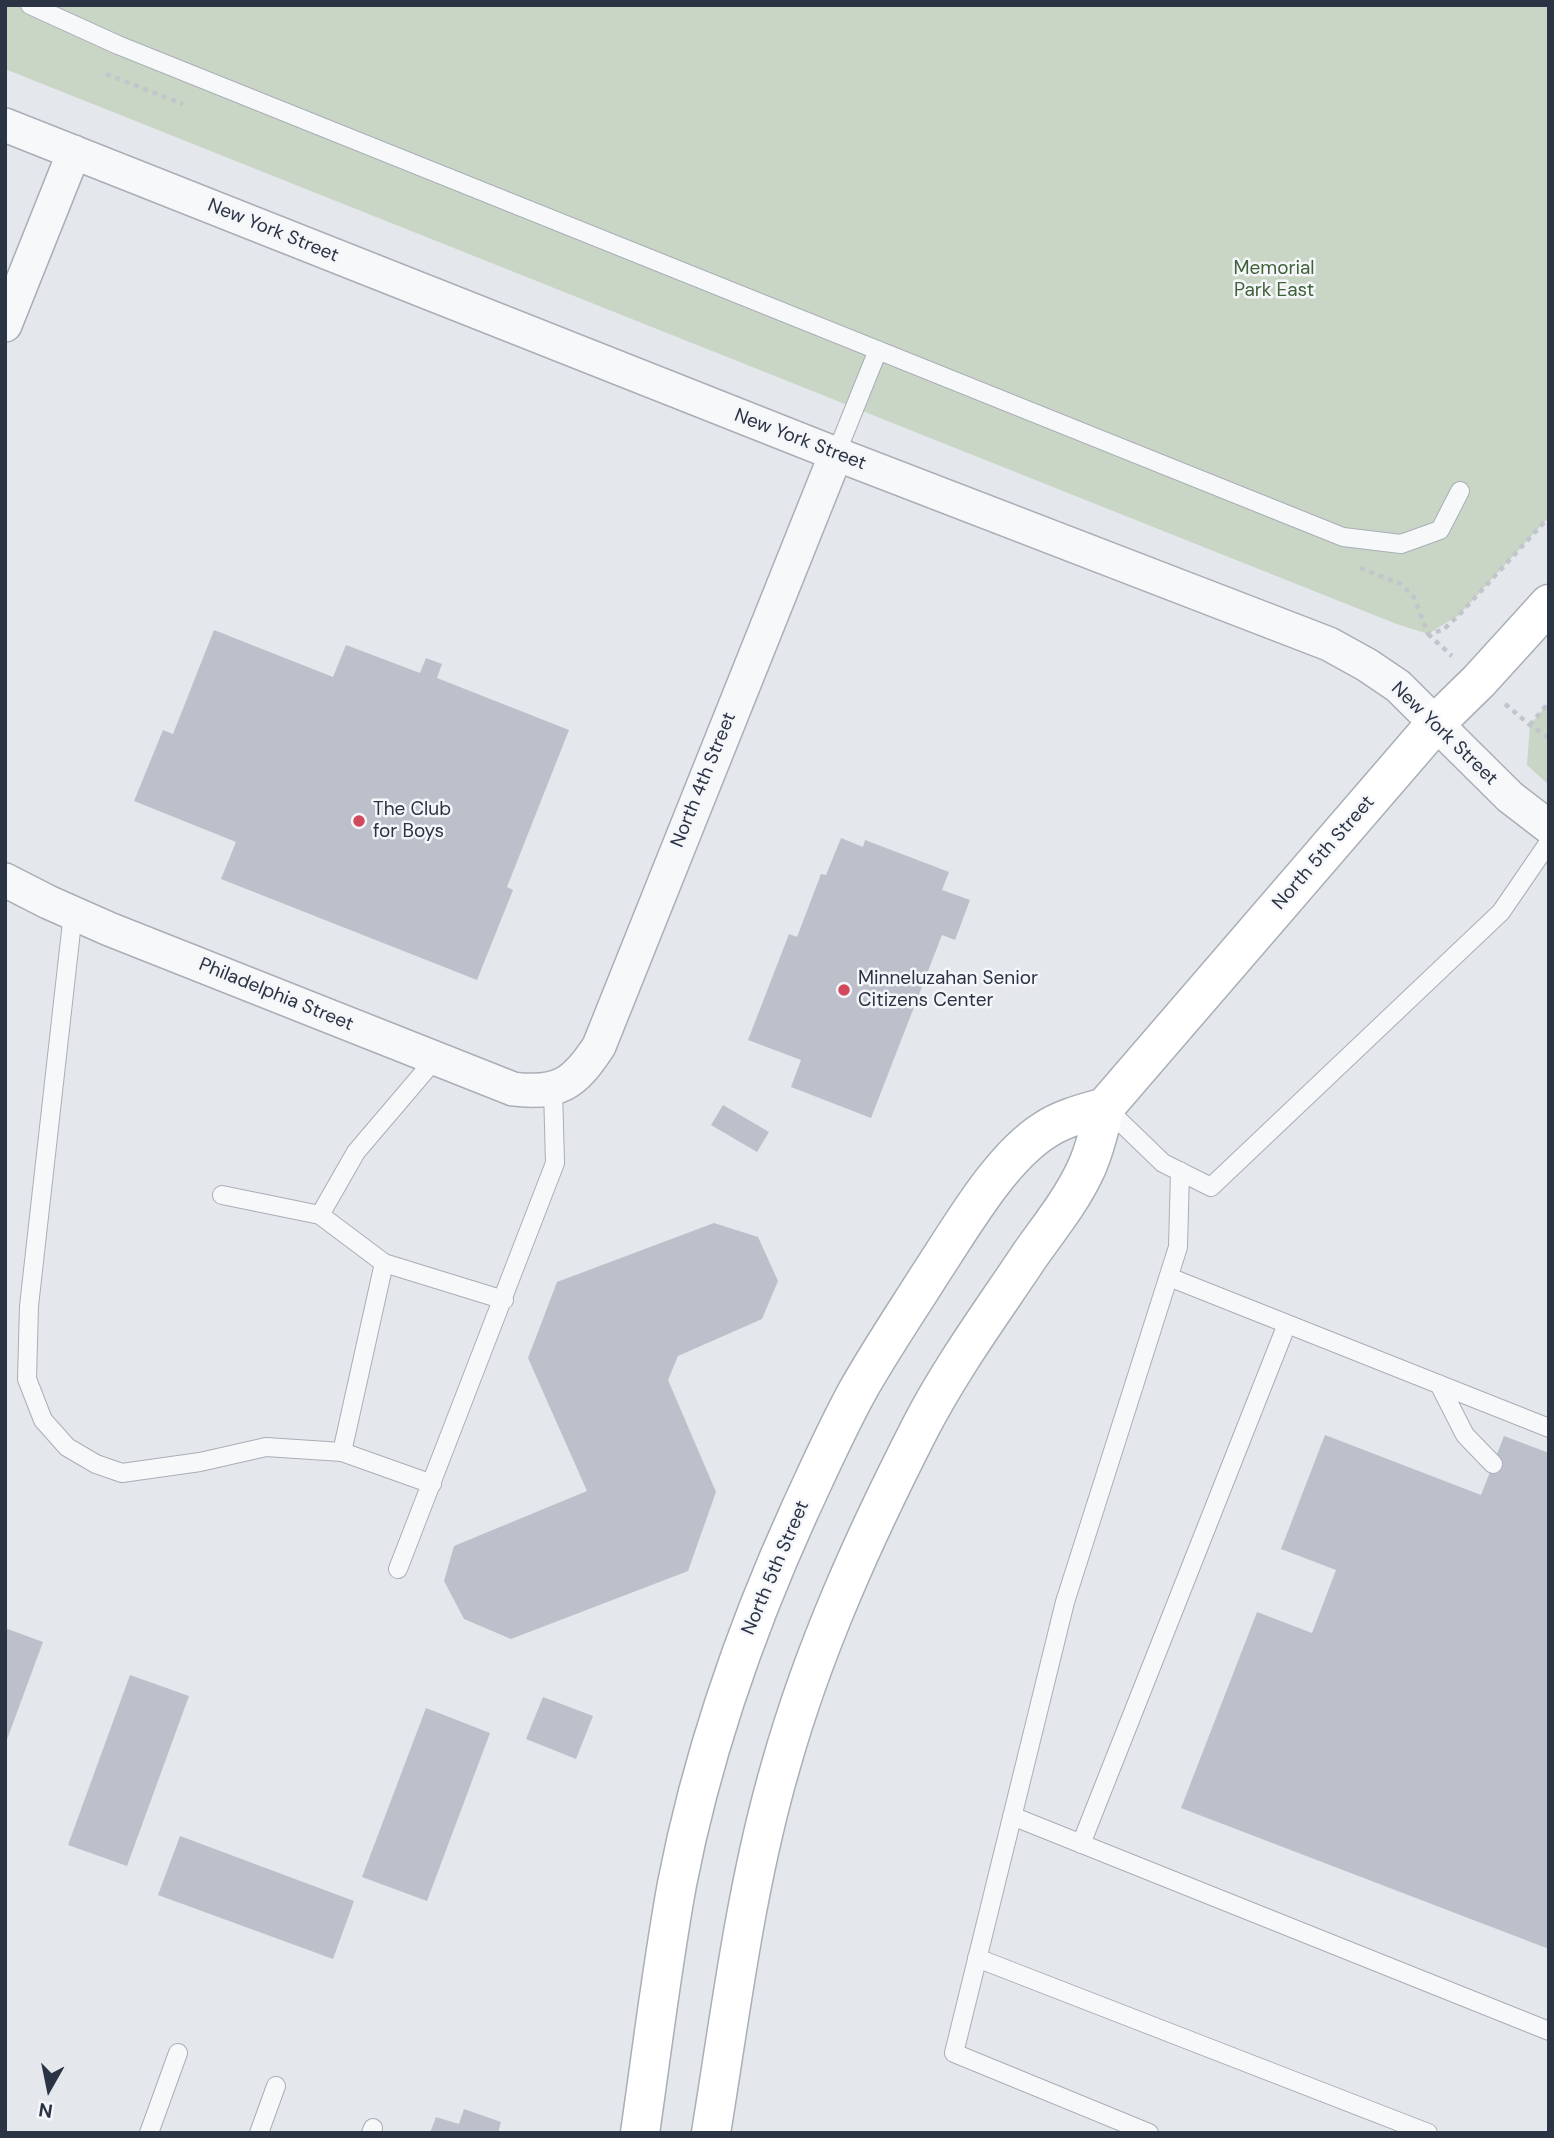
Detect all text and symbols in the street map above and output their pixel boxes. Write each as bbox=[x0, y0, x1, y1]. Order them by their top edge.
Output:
street label: New York Street bbox=[204, 194, 342, 268]
park label: Memorial Park East bbox=[1233, 258, 1315, 302]
street label: New York Street bbox=[731, 404, 869, 476]
street label: New York Street bbox=[1386, 677, 1502, 791]
street label: North 4th Street bbox=[667, 709, 741, 851]
street label: North 5th Street bbox=[1268, 791, 1380, 915]
place label: The Club for Boys bbox=[373, 799, 451, 843]
marker: The Club for Boys bbox=[351, 813, 367, 829]
street label: Philadelphia Street bbox=[195, 954, 357, 1036]
place label: Minneluzahan Senior Citizens Center bbox=[858, 968, 1038, 1012]
marker: Minneluzahan Senior Citizens Center bbox=[836, 982, 852, 998]
street label: North 5th Street bbox=[737, 1497, 815, 1639]
north arrow bbox=[14, 2054, 84, 2124]
text: N bbox=[37, 2097, 54, 2124]

